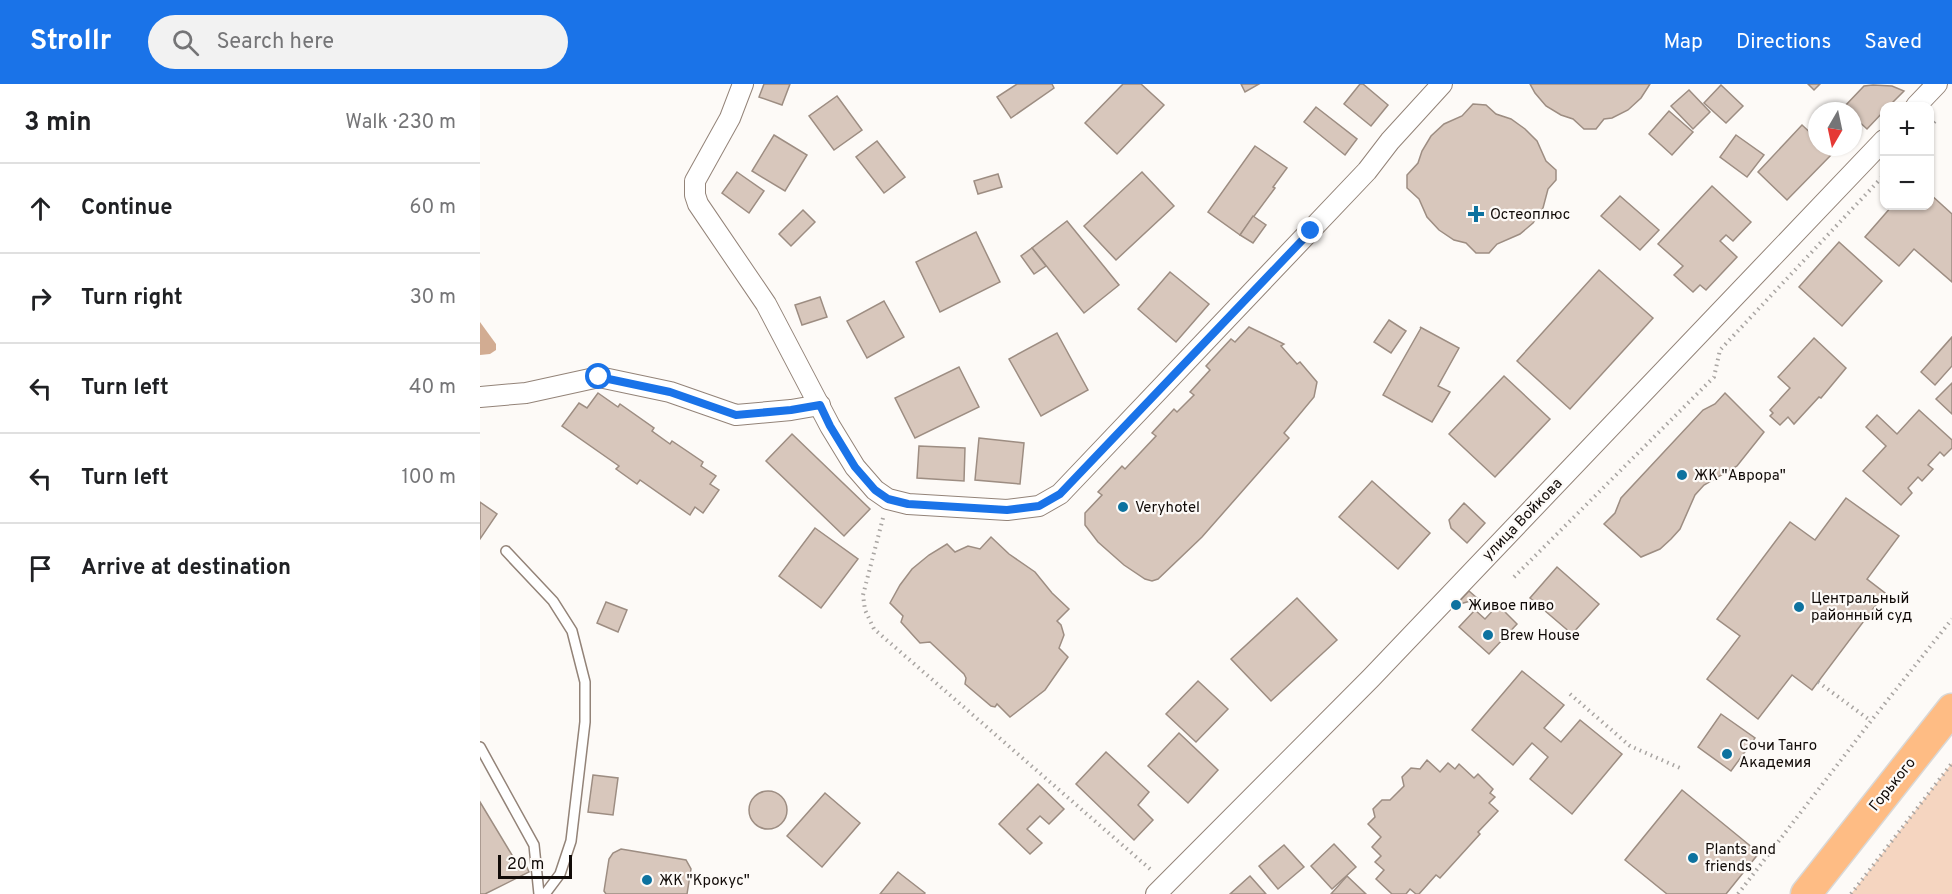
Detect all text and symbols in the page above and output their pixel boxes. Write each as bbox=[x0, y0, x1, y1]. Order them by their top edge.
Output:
search box bbox=[148, 15, 568, 69]
text: Strollr bbox=[30, 24, 112, 60]
icon: search bbox=[169, 26, 202, 59]
text: Search here bbox=[217, 29, 334, 56]
text: Map bbox=[1663, 29, 1703, 56]
text: Directions bbox=[1736, 29, 1831, 56]
text: Saved bbox=[1864, 29, 1922, 56]
north arrow bbox=[1808, 102, 1862, 156]
map controls bbox=[1880, 102, 1934, 210]
button: + bbox=[1880, 102, 1934, 156]
text: 3 min bbox=[24, 107, 92, 140]
text: Walk · 230 m bbox=[345, 110, 456, 136]
button: − bbox=[1880, 156, 1934, 210]
icon: ahead bbox=[24, 192, 57, 225]
text: Continue bbox=[81, 195, 172, 222]
text: 60 m bbox=[410, 195, 456, 221]
marker: Остеоплюс bbox=[1467, 205, 1485, 223]
place label: Остеоплюс bbox=[1490, 206, 1570, 225]
route end bbox=[1297, 217, 1323, 243]
icon: right bbox=[24, 282, 57, 315]
text: Turn right bbox=[81, 285, 183, 312]
text: 30 m bbox=[410, 285, 456, 311]
route start bbox=[585, 363, 611, 389]
icon: left bbox=[24, 372, 57, 405]
text: Turn left bbox=[81, 375, 169, 402]
text: 40 m bbox=[409, 375, 456, 401]
icon: left bbox=[24, 462, 57, 495]
text: Turn left bbox=[81, 465, 169, 492]
text: 100 m bbox=[401, 465, 456, 491]
place label: ЖК "Аврора" bbox=[1694, 467, 1786, 486]
marker: ЖК "Аврора" bbox=[1675, 468, 1689, 482]
street label: улица Войкова bbox=[1479, 475, 1567, 565]
place label: Veryhotel bbox=[1135, 499, 1200, 518]
marker: Veryhotel bbox=[1116, 500, 1130, 514]
icon: arrive bbox=[24, 552, 57, 585]
text: Arrive at destination bbox=[81, 555, 291, 582]
place label: Центральный районный суд bbox=[1811, 590, 1912, 626]
place label: Живое пиво bbox=[1468, 597, 1554, 616]
marker: Живое пиво bbox=[1449, 598, 1463, 612]
marker: Центральный районный суд bbox=[1792, 600, 1806, 614]
place label: Brew House bbox=[1500, 627, 1580, 646]
marker: Brew House bbox=[1481, 628, 1495, 642]
place label: Сочи Танго Академия bbox=[1739, 737, 1817, 773]
marker: Сочи Танго Академия bbox=[1720, 747, 1734, 761]
street label: Горького bbox=[1866, 754, 1921, 816]
place label: Plants and friends bbox=[1705, 841, 1776, 877]
marker: Plants and friends bbox=[1686, 851, 1700, 865]
scale bar bbox=[498, 852, 572, 880]
text: 20 m bbox=[507, 855, 544, 875]
place label: ЖК "Крокус" bbox=[659, 872, 750, 891]
marker: ЖК "Крокус" bbox=[640, 873, 654, 887]

